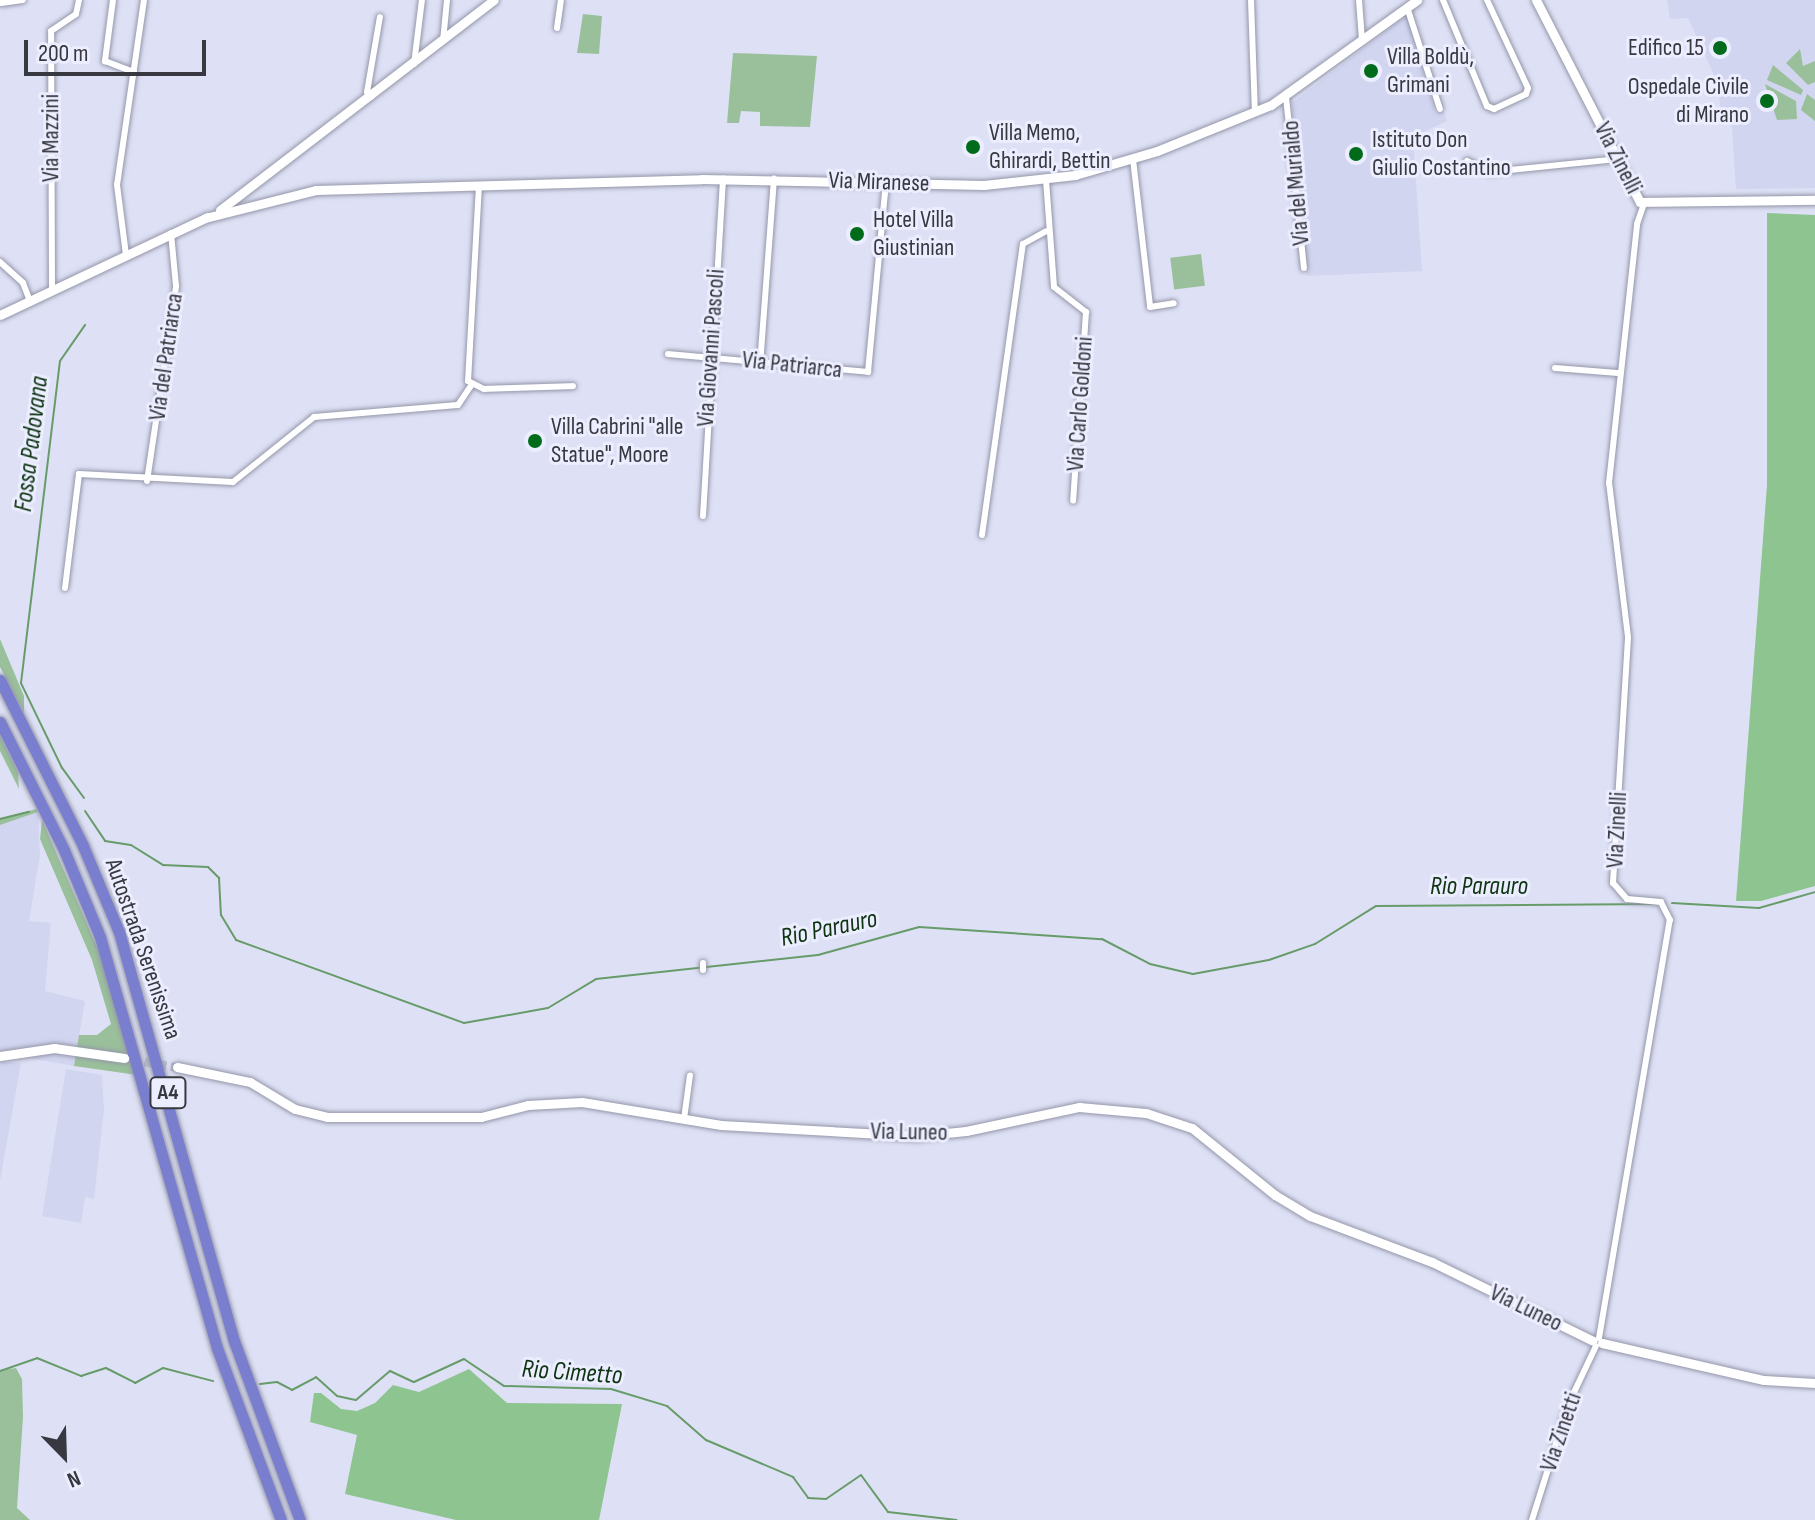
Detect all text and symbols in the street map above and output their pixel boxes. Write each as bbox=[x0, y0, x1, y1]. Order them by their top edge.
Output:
scale bar bbox=[28, 24, 210, 74]
place label: Edifico 15 bbox=[1628, 34, 1704, 62]
text: 200 m bbox=[38, 39, 89, 68]
marker: Edifico 15 bbox=[1711, 39, 1729, 57]
place label: Villa Boldù, Grimani bbox=[1387, 43, 1474, 99]
marker: Villa Boldù, Grimani bbox=[1362, 62, 1380, 80]
place label: Ospedale Civile di Mirano bbox=[1628, 73, 1749, 129]
marker: Ospedale Civile di Mirano bbox=[1756, 90, 1778, 112]
street label: Via Mazzini bbox=[37, 94, 65, 182]
street label: Via Zinelli bbox=[1588, 117, 1648, 199]
place label: Villa Memo, Ghirardi, Bettin bbox=[989, 119, 1110, 175]
street label: Via del Murialdo bbox=[1276, 119, 1316, 247]
place label: Istituto Don Giulio Costantino bbox=[1372, 126, 1511, 182]
marker: Villa Memo, Ghirardi, Bettin bbox=[964, 138, 982, 156]
marker: Istituto Don Giulio Costantino bbox=[1347, 145, 1365, 163]
street label: Via Miranese bbox=[828, 166, 930, 198]
place label: Hotel Villa Giustinian bbox=[873, 206, 954, 262]
marker: Hotel Villa Giustinian bbox=[848, 225, 866, 243]
street label: Via Giovanni Pascoli bbox=[691, 268, 731, 428]
street label: Via del Patriarca bbox=[143, 291, 189, 423]
street label: Via Carlo Goldoni bbox=[1061, 336, 1099, 472]
street label: Via Patriarca bbox=[741, 345, 843, 385]
water label: Fossa Padovana bbox=[8, 374, 56, 514]
place label: Villa Cabrini "alle Statue", Moore bbox=[551, 413, 683, 469]
marker: Villa Cabrini "alle Statue", Moore bbox=[526, 432, 544, 450]
street label: Via Zinelli bbox=[1601, 791, 1633, 869]
street label: Autostrada Serenissima bbox=[99, 855, 187, 1043]
water label: Rio Parauro bbox=[1430, 871, 1528, 903]
water label: Rio Parauro bbox=[778, 904, 880, 954]
road number: A4 bbox=[148, 1075, 188, 1111]
street label: Via Luneo bbox=[870, 1117, 948, 1147]
street label: Via Luneo bbox=[1485, 1278, 1567, 1338]
water label: Rio Cimetto bbox=[521, 1354, 623, 1392]
street label: Via Zinetti bbox=[1534, 1389, 1588, 1475]
north arrow bbox=[24, 1416, 104, 1496]
text: N bbox=[63, 1464, 84, 1493]

